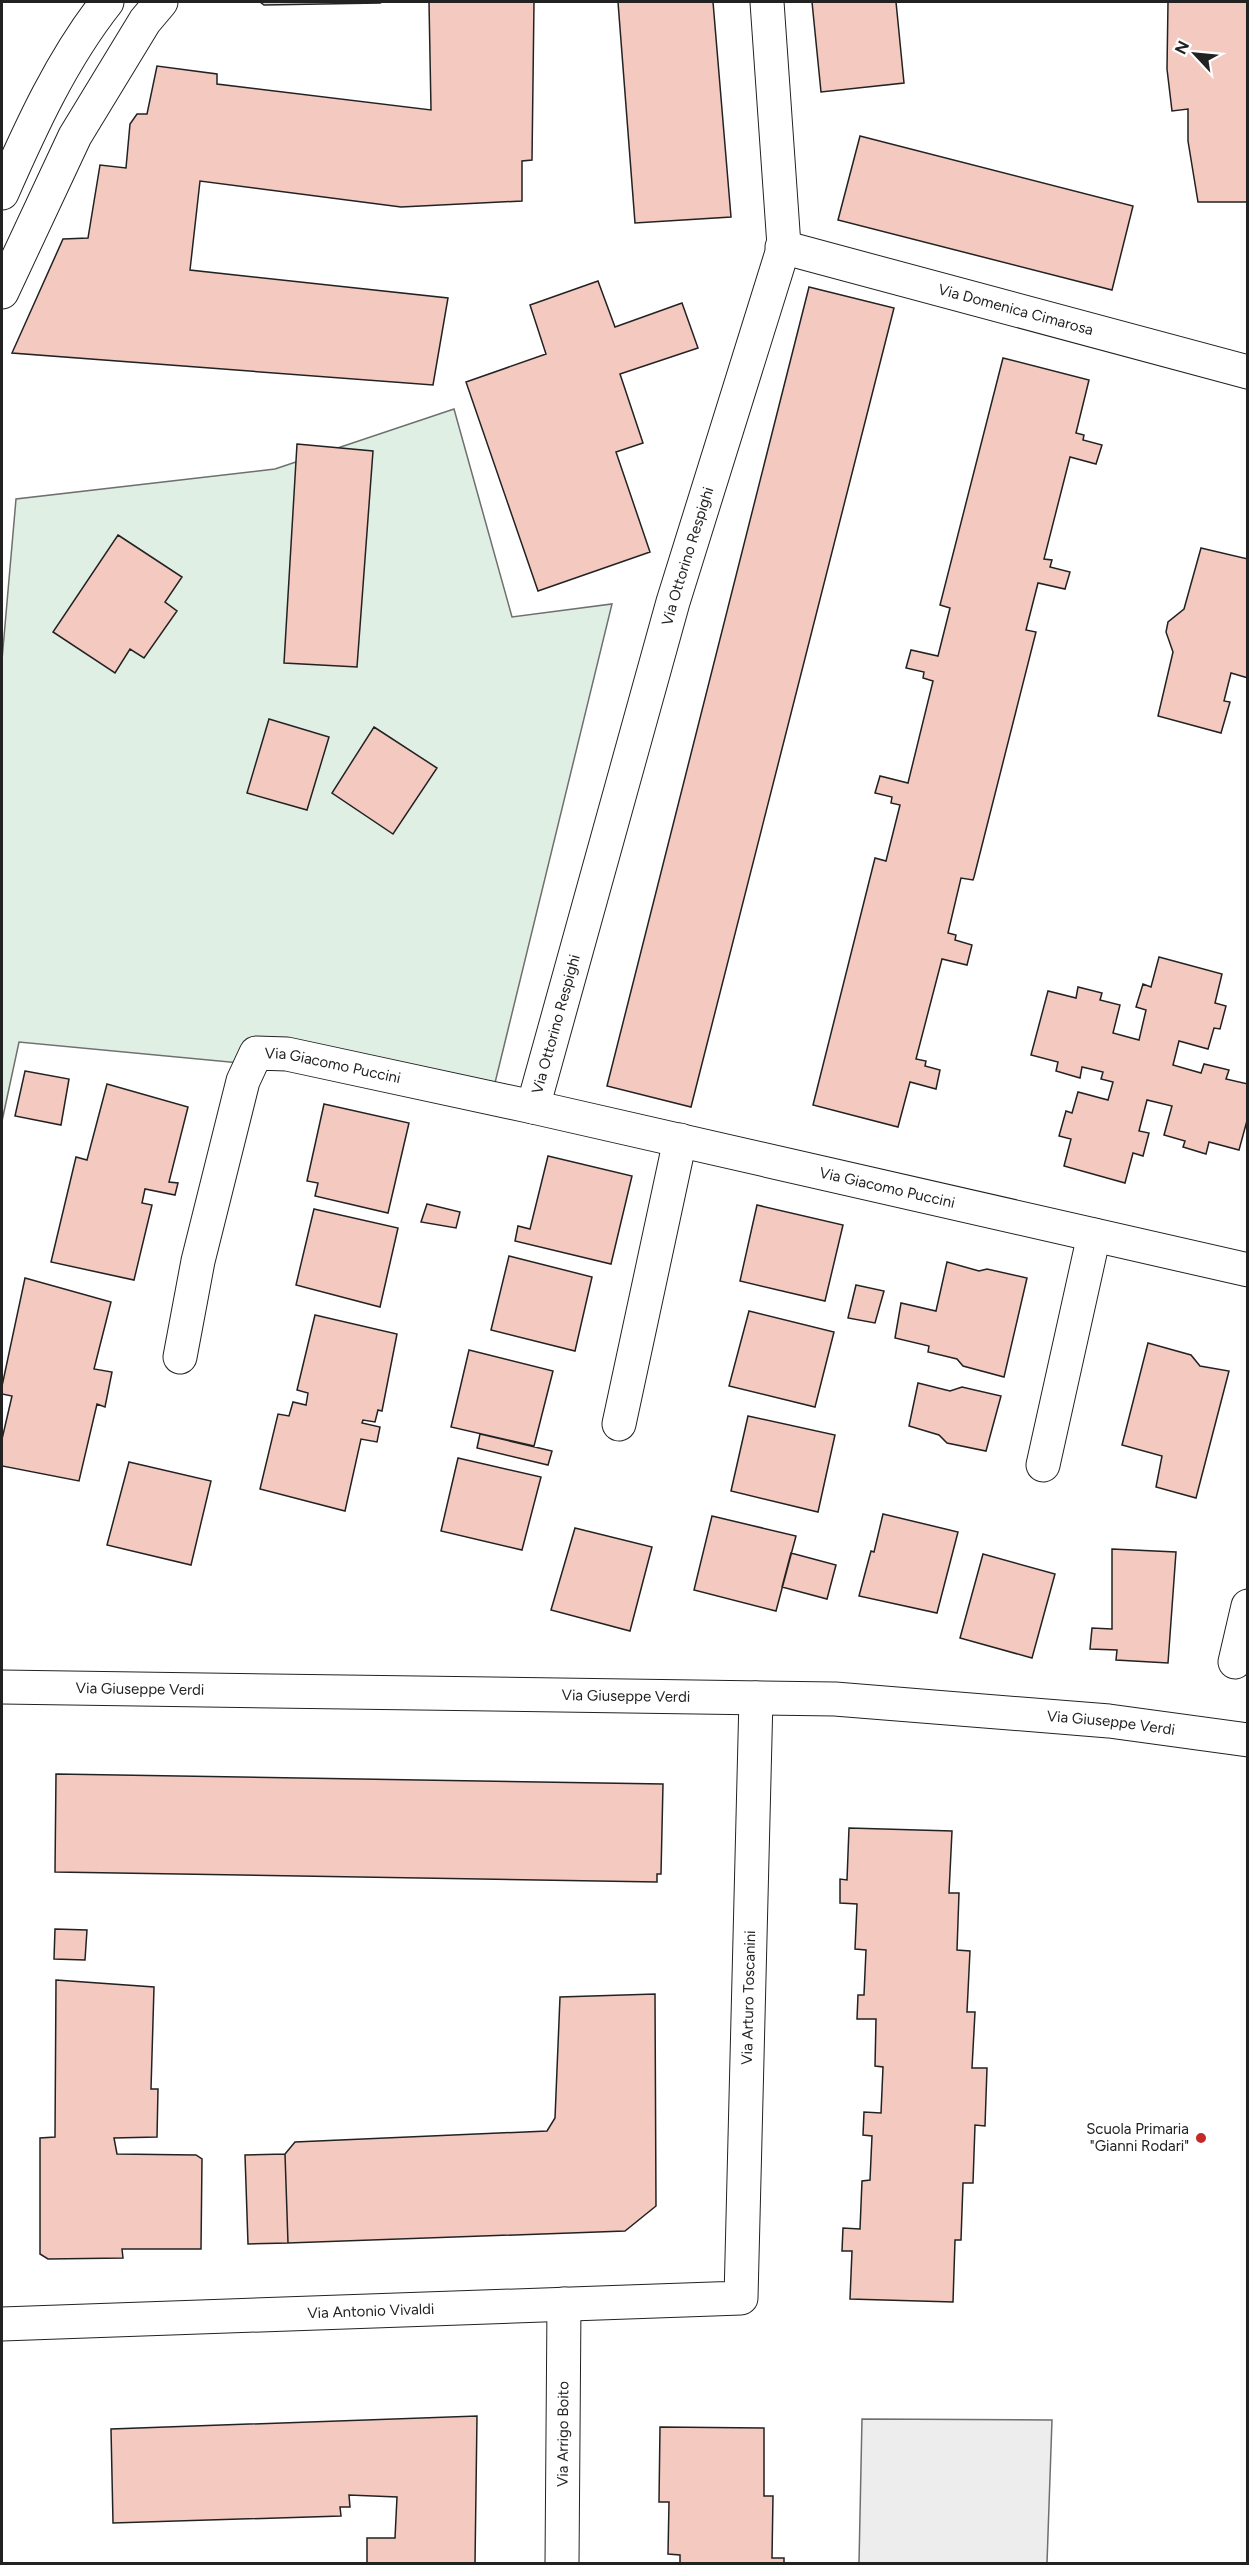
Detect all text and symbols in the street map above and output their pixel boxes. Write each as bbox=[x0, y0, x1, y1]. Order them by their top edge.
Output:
north arrow bbox=[1165, 24, 1225, 84]
text: N bbox=[1171, 38, 1193, 57]
street label: Via Domenica Cimarosa bbox=[936, 280, 1095, 339]
street label: Via Ottorino Respighi bbox=[658, 485, 717, 628]
street label: Via Ottorino Respighi bbox=[528, 952, 584, 1096]
street label: Via Giacomo Puccini bbox=[264, 1044, 402, 1087]
street label: Via Giacomo Puccini bbox=[818, 1164, 957, 1212]
street label: Via Giuseppe Verdi bbox=[75, 1679, 204, 1699]
street label: Via Giuseppe Verdi bbox=[561, 1686, 690, 1706]
street label: Via Giuseppe Verdi bbox=[1046, 1707, 1176, 1739]
street label: Via Arturo Toscanini bbox=[738, 1930, 759, 2065]
place label: Scuola Primaria "Gianni Rodari" bbox=[1086, 2120, 1189, 2155]
marker: Scuola Primaria "Gianni Rodari" bbox=[1194, 2131, 1208, 2145]
street label: Via Antonio Vivaldi bbox=[307, 2300, 435, 2322]
street label: Via Arrigo Boito bbox=[554, 2381, 572, 2487]

